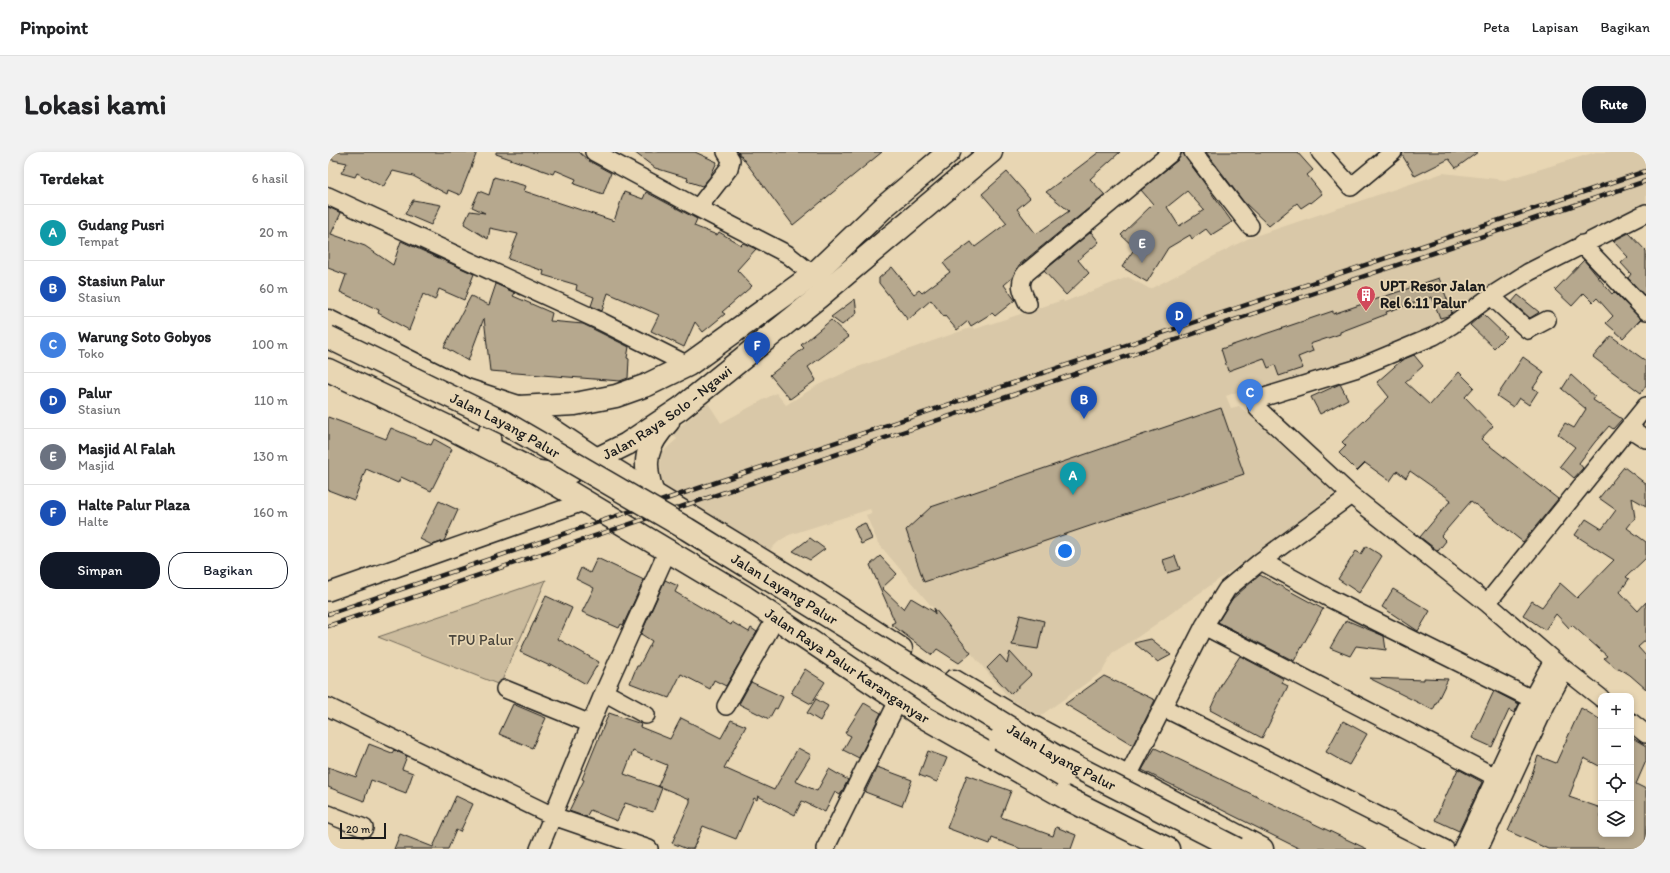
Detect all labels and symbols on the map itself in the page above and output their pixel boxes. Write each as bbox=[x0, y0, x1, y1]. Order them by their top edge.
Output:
pin: E bbox=[1129, 230, 1155, 263]
place label: UPT Resor Jalan Rel 6.11 Palur bbox=[1380, 277, 1486, 312]
building icon: UPT Resor Jalan Rel 6.11 Palur bbox=[1355, 284, 1377, 312]
pin: D bbox=[1166, 302, 1192, 335]
pin: F bbox=[744, 332, 770, 365]
street label: Jalan Raya Solo - Ngawi bbox=[600, 362, 735, 464]
pin: C bbox=[1237, 379, 1263, 412]
pin: B bbox=[1071, 386, 1097, 419]
street label: Jalan Layang Palur bbox=[447, 389, 563, 462]
pin: A bbox=[1060, 462, 1086, 495]
your location bbox=[1055, 541, 1075, 561]
street label: Jalan Layang Palur bbox=[728, 549, 841, 629]
street label: Jalan Raya Palur Karanganyar bbox=[761, 604, 933, 728]
park label: TPU Palur bbox=[449, 631, 514, 649]
street label: Jalan Layang Palur bbox=[1004, 720, 1119, 795]
scale bar bbox=[340, 821, 386, 840]

